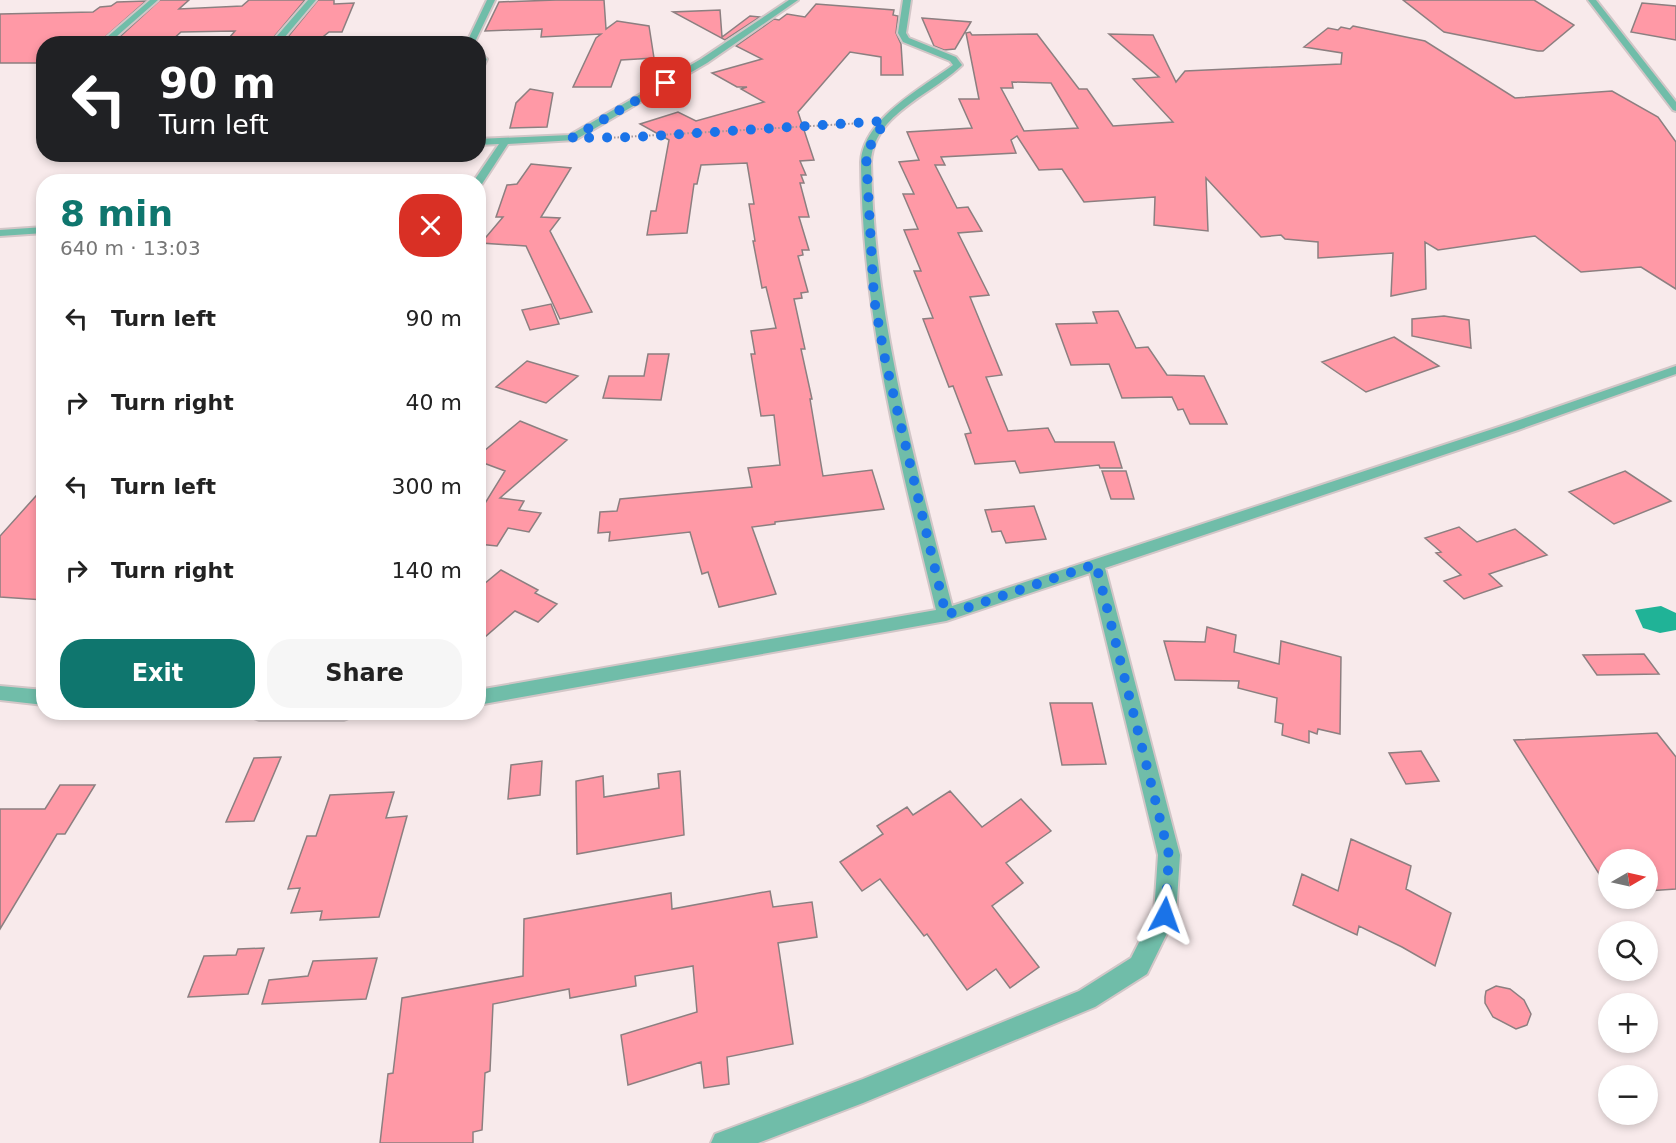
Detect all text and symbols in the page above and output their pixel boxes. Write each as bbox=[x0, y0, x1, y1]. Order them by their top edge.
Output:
pin bbox=[640, 57, 691, 108]
text: 90 m bbox=[159, 59, 276, 108]
icon: left bbox=[60, 60, 138, 138]
icon: arrive bbox=[649, 66, 682, 99]
text: Turn left bbox=[159, 109, 269, 140]
text: 8 min bbox=[60, 193, 173, 234]
button: close bbox=[399, 194, 462, 257]
text: 640 m · 13:03 bbox=[60, 236, 201, 260]
icon: left bbox=[60, 302, 93, 335]
text: Turn left bbox=[111, 306, 216, 331]
text: 90 m bbox=[406, 306, 462, 331]
icon: right bbox=[60, 386, 93, 419]
text: Turn right bbox=[111, 390, 234, 415]
text: 40 m bbox=[406, 390, 462, 415]
icon: left bbox=[60, 470, 93, 503]
text: Turn left bbox=[111, 474, 216, 499]
text: 300 m bbox=[392, 474, 462, 499]
icon: right bbox=[60, 554, 93, 587]
text: Turn right bbox=[111, 558, 234, 583]
text: 140 m bbox=[392, 558, 462, 583]
button: Exit bbox=[60, 639, 255, 708]
button: Share bbox=[267, 639, 462, 708]
north arrow bbox=[1598, 849, 1658, 909]
map controls bbox=[1598, 849, 1658, 1125]
position arrow bbox=[1133, 883, 1197, 947]
button: search bbox=[1598, 921, 1658, 981]
button: + bbox=[1598, 993, 1658, 1053]
button: − bbox=[1598, 1065, 1658, 1125]

